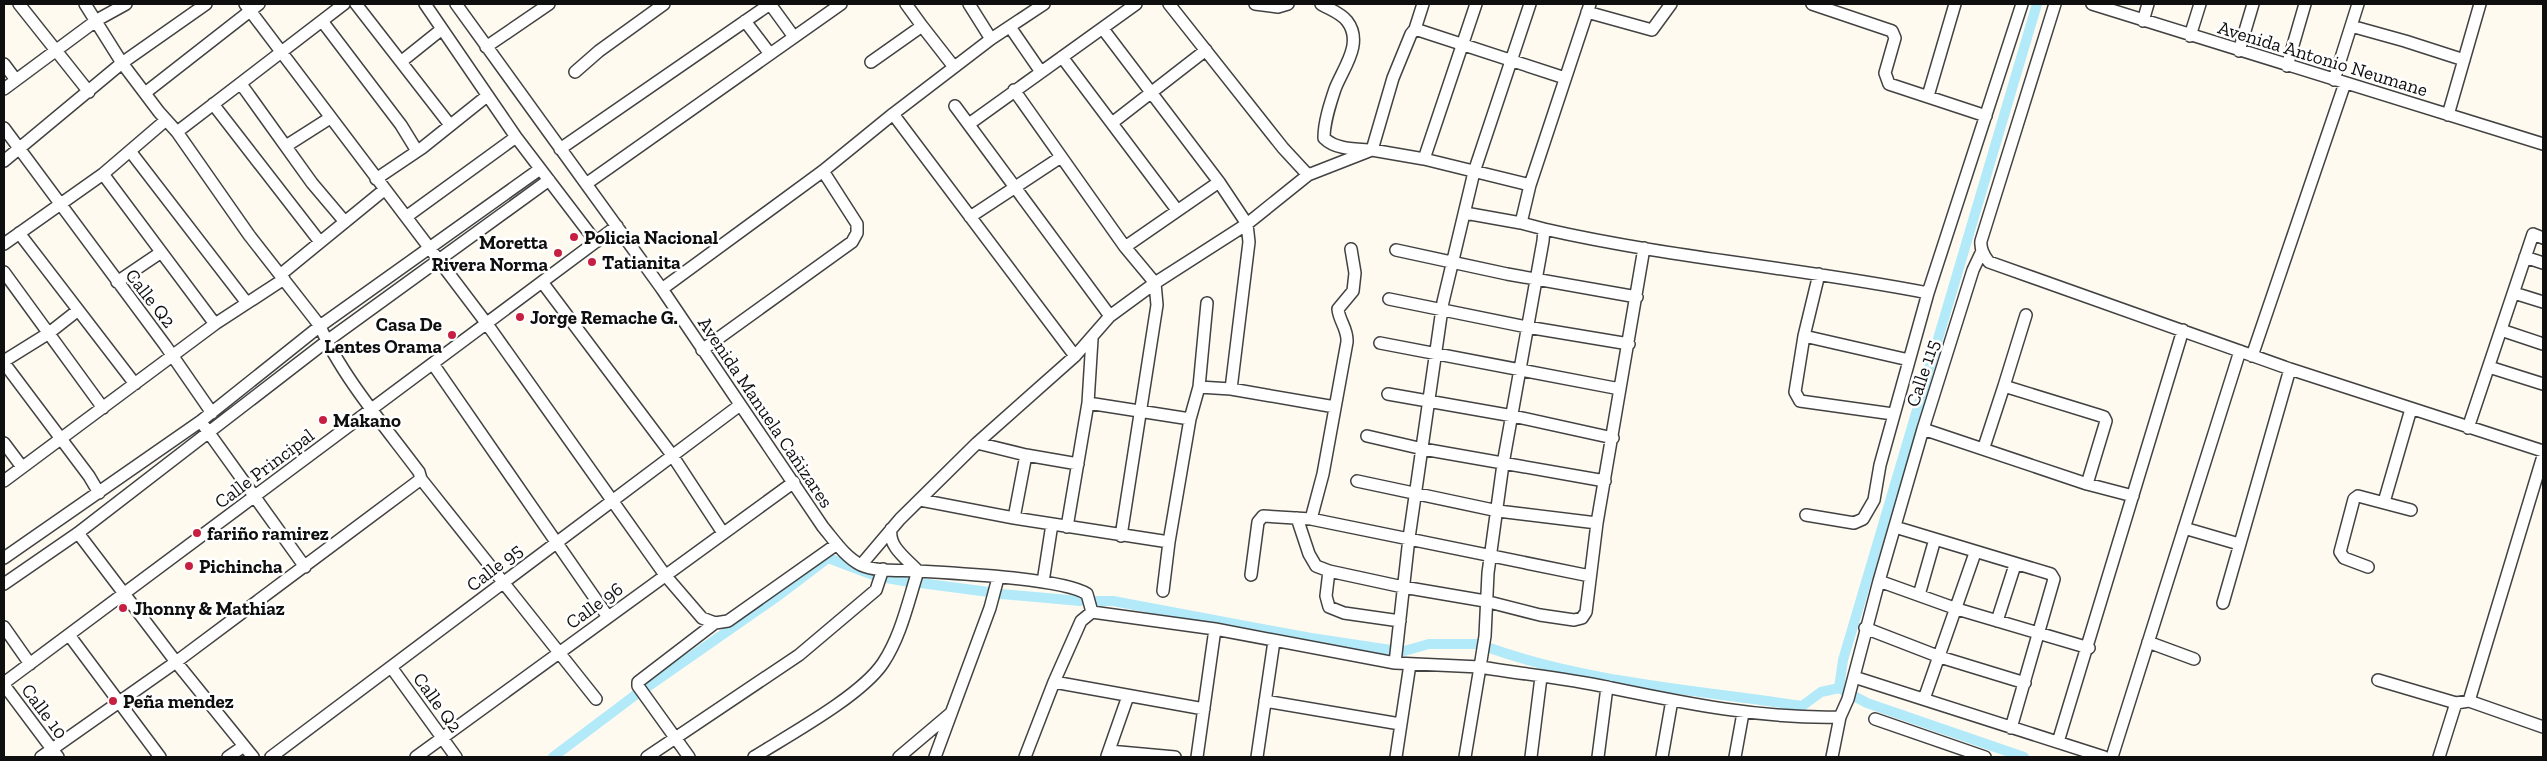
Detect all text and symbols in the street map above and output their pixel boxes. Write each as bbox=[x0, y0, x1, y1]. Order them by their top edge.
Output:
street label: Avenida Antonio Neumane bbox=[2215, 16, 2431, 101]
place label: Policia Nacional bbox=[584, 226, 719, 249]
place label: Moretta Rivera Norma bbox=[431, 231, 548, 276]
marker: Policia Nacional bbox=[568, 231, 580, 243]
marker: Moretta Rivera Norma bbox=[552, 247, 564, 259]
place label: Tatianita bbox=[602, 251, 681, 274]
marker: Tatianita bbox=[586, 256, 598, 268]
street label: Calle Q2 bbox=[120, 264, 181, 332]
place label: Jorge Remache G. bbox=[530, 306, 678, 329]
marker: Jorge Remache G. bbox=[514, 311, 526, 323]
street label: Avenida Manuela Cañizares bbox=[693, 312, 838, 512]
place label: Casa De Lentes Orama bbox=[324, 313, 442, 358]
marker: Casa De Lentes Orama bbox=[446, 329, 458, 341]
street label: Calle 115 bbox=[1901, 337, 1944, 410]
place label: Makano bbox=[333, 409, 401, 432]
marker: Makano bbox=[317, 414, 329, 426]
street label: Calle Principal bbox=[210, 424, 319, 513]
place label: fariño ramirez bbox=[207, 522, 329, 545]
marker: fariño ramirez bbox=[191, 527, 203, 539]
street label: Calle 95 bbox=[462, 538, 527, 596]
place label: Pichincha bbox=[199, 555, 283, 578]
marker: Pichincha bbox=[183, 560, 195, 572]
street label: Calle 96 bbox=[561, 577, 627, 634]
place label: Jhonny & Mathiaz bbox=[133, 597, 285, 620]
marker: Jhonny & Mathiaz bbox=[117, 602, 129, 614]
street label: Calle Q2 bbox=[408, 668, 467, 737]
street label: Calle 10 bbox=[16, 679, 73, 743]
place label: Peña mendez bbox=[123, 690, 234, 713]
marker: Peña mendez bbox=[107, 695, 119, 707]

